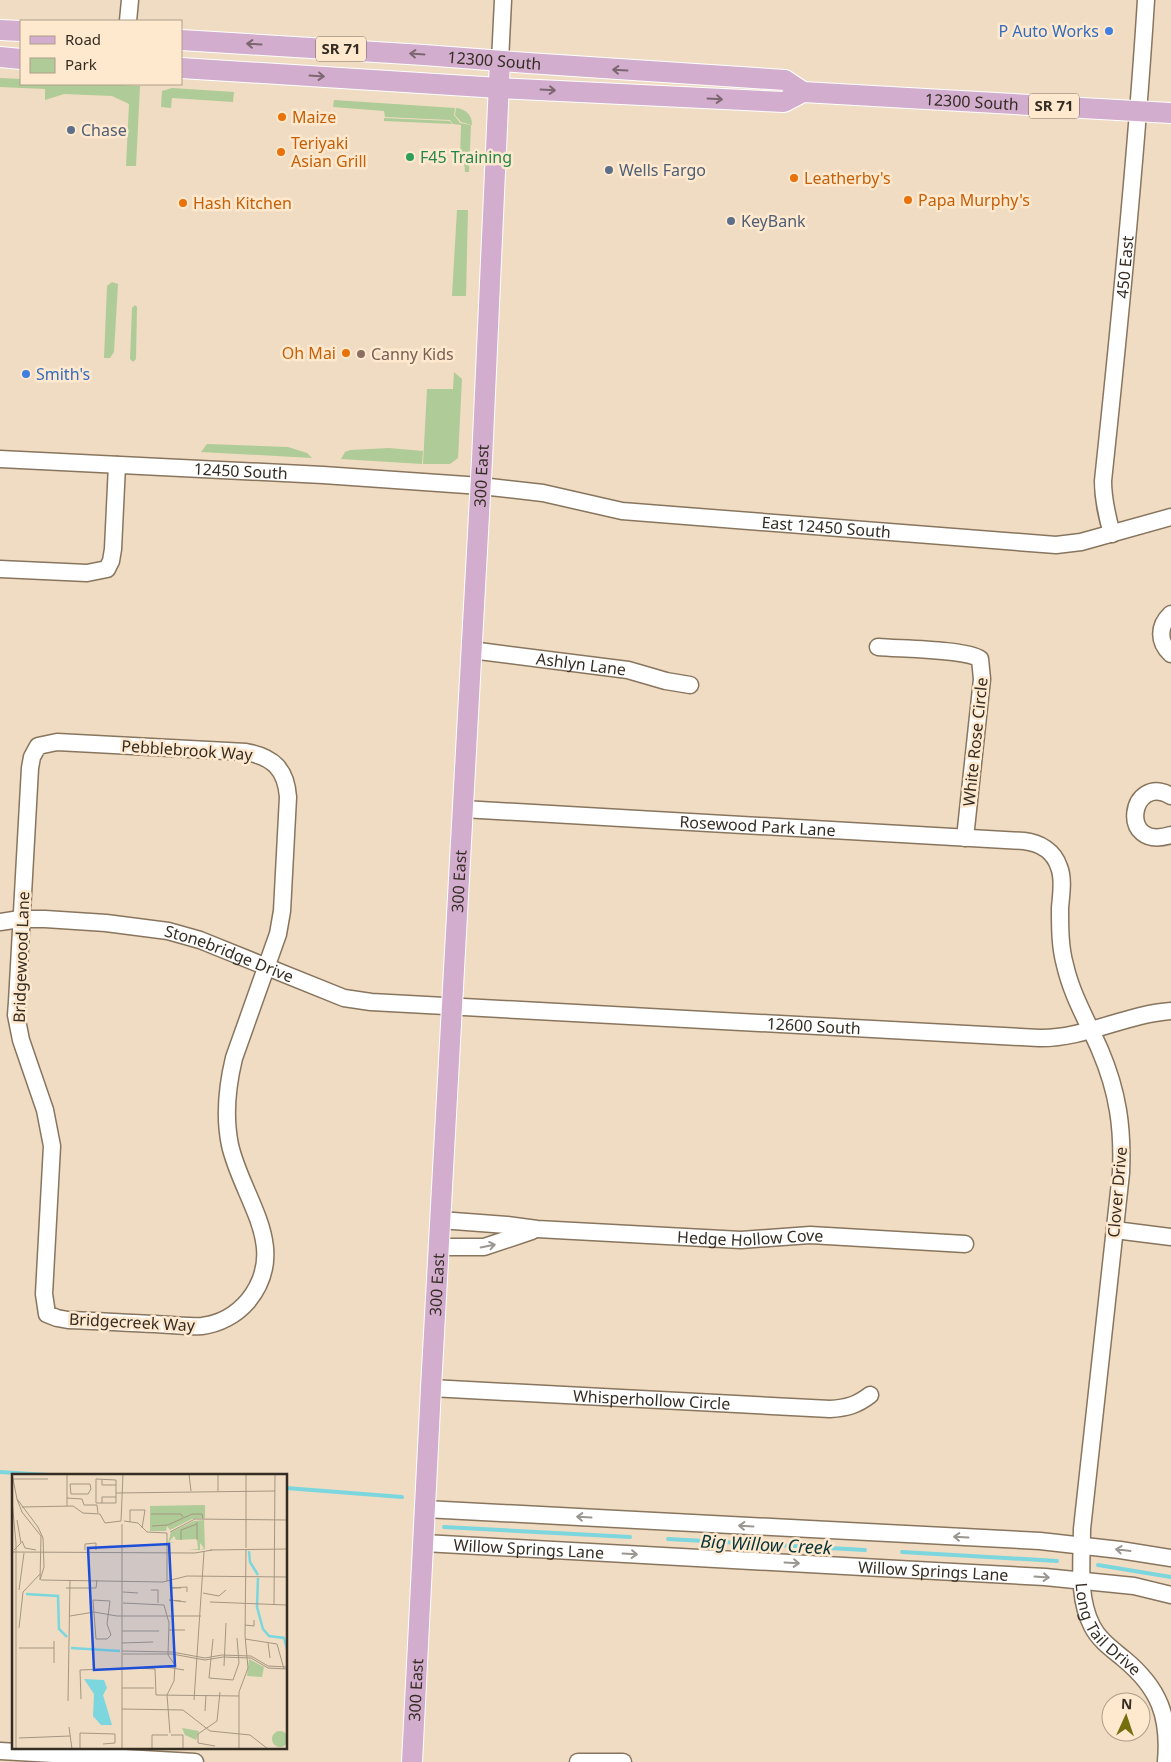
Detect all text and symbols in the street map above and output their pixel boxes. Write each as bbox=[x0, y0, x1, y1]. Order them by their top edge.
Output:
legend bbox=[20, 20, 182, 85]
place label: P Auto Works bbox=[998, 20, 1099, 42]
marker: P Auto Works bbox=[1103, 25, 1115, 37]
text: Road bbox=[65, 29, 101, 49]
road number: SR 71 bbox=[316, 36, 366, 62]
one-way arrow bbox=[247, 40, 263, 49]
street label: 12300 South bbox=[447, 46, 542, 75]
one-way arrow bbox=[409, 50, 425, 59]
text: Park bbox=[65, 54, 97, 74]
one-way arrow bbox=[612, 65, 628, 74]
one-way arrow bbox=[309, 71, 325, 80]
one-way arrow bbox=[539, 85, 555, 94]
street label: 12300 South bbox=[924, 88, 1019, 115]
one-way arrow bbox=[707, 94, 723, 103]
road number: SR 71 bbox=[1029, 94, 1079, 118]
place label: Maize bbox=[292, 106, 336, 128]
marker: Maize bbox=[276, 111, 288, 123]
place label: Chase bbox=[81, 119, 127, 141]
marker: Chase bbox=[65, 124, 77, 136]
place label: Teriyaki Asian Grill bbox=[291, 132, 367, 172]
marker: Teriyaki Asian Grill bbox=[275, 146, 287, 158]
place label: F45 Training bbox=[420, 146, 512, 168]
marker: F45 Training bbox=[404, 151, 416, 163]
place label: Wells Fargo bbox=[619, 159, 706, 181]
marker: Wells Fargo bbox=[603, 164, 615, 176]
place label: Leatherby's bbox=[804, 167, 891, 189]
marker: Leatherby's bbox=[788, 172, 800, 184]
place label: Papa Murphy's bbox=[918, 189, 1030, 211]
place label: Hash Kitchen bbox=[193, 192, 292, 214]
marker: Papa Murphy's bbox=[902, 194, 914, 206]
marker: Hash Kitchen bbox=[177, 197, 189, 209]
place label: KeyBank bbox=[741, 210, 806, 232]
marker: KeyBank bbox=[725, 215, 737, 227]
street label: 450 East bbox=[1111, 234, 1139, 299]
place label: Oh Mai bbox=[282, 342, 336, 364]
place label: Canny Kids bbox=[371, 343, 454, 365]
marker: Oh Mai bbox=[340, 347, 352, 359]
marker: Canny Kids bbox=[355, 348, 367, 360]
place label: Smith's bbox=[36, 363, 90, 385]
marker: Smith's bbox=[20, 368, 32, 380]
street label: 300 East bbox=[468, 444, 494, 508]
street label: 12450 South bbox=[193, 458, 288, 484]
street label: East 12450 South bbox=[761, 511, 892, 543]
street label: Ashlyn Lane bbox=[535, 647, 627, 681]
street label: White Rose Circle bbox=[957, 676, 993, 808]
street label: Pebblebrook Way bbox=[121, 734, 254, 766]
street label: Rosewood Park Lane bbox=[679, 810, 836, 841]
street label: 300 East bbox=[446, 849, 472, 913]
street label: Bridgewood Lane bbox=[8, 891, 34, 1023]
street label: Stonebridge Drive bbox=[162, 920, 297, 988]
street label: 12600 South bbox=[766, 1012, 861, 1039]
street label: Clover Drive bbox=[1102, 1146, 1132, 1238]
street label: Hedge Hollow Cove bbox=[677, 1224, 824, 1251]
one-way arrow bbox=[479, 1240, 495, 1250]
street label: 300 East bbox=[424, 1252, 449, 1317]
street label: Bridgecreek Way bbox=[68, 1308, 196, 1336]
street label: Whisperhollow Circle bbox=[572, 1384, 731, 1415]
inset map bbox=[12, 1474, 288, 1750]
one-way arrow bbox=[576, 1513, 592, 1522]
one-way arrow bbox=[739, 1521, 755, 1530]
water label: Big Willow Creek bbox=[700, 1529, 833, 1559]
one-way arrow bbox=[953, 1533, 969, 1542]
street label: Willow Springs Lane bbox=[453, 1534, 605, 1564]
one-way arrow bbox=[1115, 1545, 1131, 1555]
one-way arrow bbox=[622, 1550, 638, 1559]
street label: Willow Springs Lane bbox=[857, 1556, 1009, 1586]
one-way arrow bbox=[784, 1559, 800, 1568]
one-way arrow bbox=[1034, 1572, 1050, 1581]
street label: Long Tail Drive bbox=[1071, 1582, 1146, 1680]
street label: 300 East bbox=[403, 1658, 428, 1722]
north arrow bbox=[1101, 1692, 1151, 1742]
text: N bbox=[1121, 1694, 1133, 1713]

